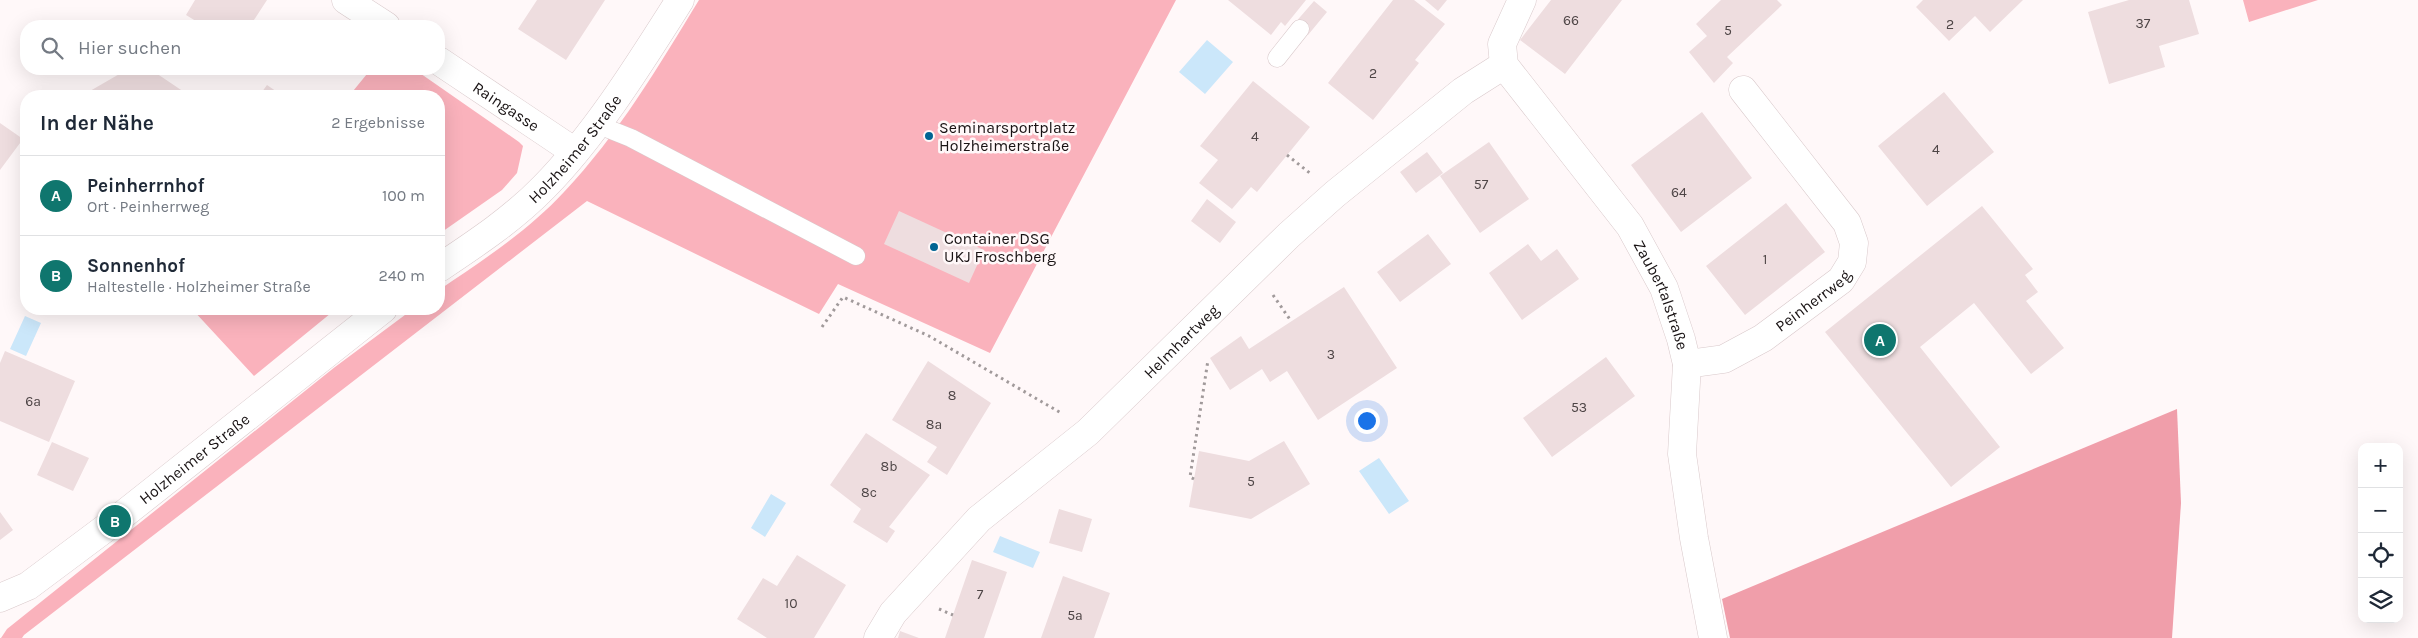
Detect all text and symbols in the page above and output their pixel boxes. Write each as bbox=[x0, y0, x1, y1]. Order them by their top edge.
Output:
house number: 66 bbox=[1563, 12, 1579, 29]
house number: 37 bbox=[2136, 15, 2151, 32]
house number: 2 bbox=[1946, 16, 1954, 33]
search box bbox=[20, 20, 445, 75]
house number: 5 bbox=[1724, 22, 1732, 39]
icon: search bbox=[38, 34, 66, 62]
text: Hier suchen bbox=[78, 37, 181, 59]
house number: 2 bbox=[1369, 65, 1377, 82]
street label: Raingasse bbox=[469, 77, 543, 135]
street label: Holzheimer Straße bbox=[525, 91, 625, 207]
text: In der Nähe bbox=[40, 111, 154, 135]
text: 2 Ergebnisse bbox=[331, 113, 425, 132]
place label: Seminarsportplatz Holzheimerstraße bbox=[939, 118, 1075, 155]
house number: 4 bbox=[1251, 128, 1259, 145]
marker: Seminarsportplatz Holzheimerstraße bbox=[923, 130, 935, 142]
house number: 4 bbox=[1932, 141, 1940, 158]
text: Peinherrnhof bbox=[87, 175, 204, 197]
house number: 57 bbox=[1474, 176, 1489, 193]
house number: 64 bbox=[1671, 184, 1687, 201]
text: A bbox=[51, 186, 61, 205]
text: 100 m bbox=[382, 186, 425, 205]
text: Ort · Peinherrweg bbox=[87, 197, 209, 216]
place label: Container DSG UKJ Froschberg bbox=[944, 229, 1056, 266]
street label: Zaubertalstraße bbox=[1629, 237, 1692, 352]
marker: Container DSG UKJ Froschberg bbox=[928, 241, 940, 253]
house number: 1 bbox=[1763, 251, 1767, 268]
text: Sonnenhof bbox=[87, 255, 185, 277]
text: B bbox=[51, 266, 61, 285]
text: 240 m bbox=[379, 266, 425, 285]
street label: Peinherrweg bbox=[1772, 267, 1855, 336]
text: Haltestelle · Holzheimer Straße bbox=[87, 277, 311, 296]
street label: Helmhartweg bbox=[1140, 300, 1223, 382]
pin: A bbox=[1864, 321, 1896, 359]
house number: 3 bbox=[1327, 346, 1335, 363]
house number: 8 bbox=[948, 387, 956, 404]
house number: 6a bbox=[25, 393, 41, 410]
house number: 53 bbox=[1571, 399, 1587, 416]
your location bbox=[1354, 408, 1380, 434]
street label: Holzheimer Straße bbox=[136, 409, 253, 508]
house number: 8a bbox=[926, 416, 942, 433]
map controls bbox=[2358, 443, 2403, 623]
button: + bbox=[2358, 443, 2403, 488]
house number: 8b bbox=[881, 458, 897, 475]
house number: 5 bbox=[1247, 473, 1255, 490]
house number: 8c bbox=[861, 484, 877, 501]
button: − bbox=[2358, 488, 2403, 533]
pin: B bbox=[99, 502, 131, 540]
button: locate bbox=[2358, 533, 2403, 578]
button: layers bbox=[2358, 578, 2403, 623]
house number: 7 bbox=[977, 586, 984, 603]
house number: 10 bbox=[785, 595, 797, 612]
house number: 5a bbox=[1067, 607, 1083, 624]

